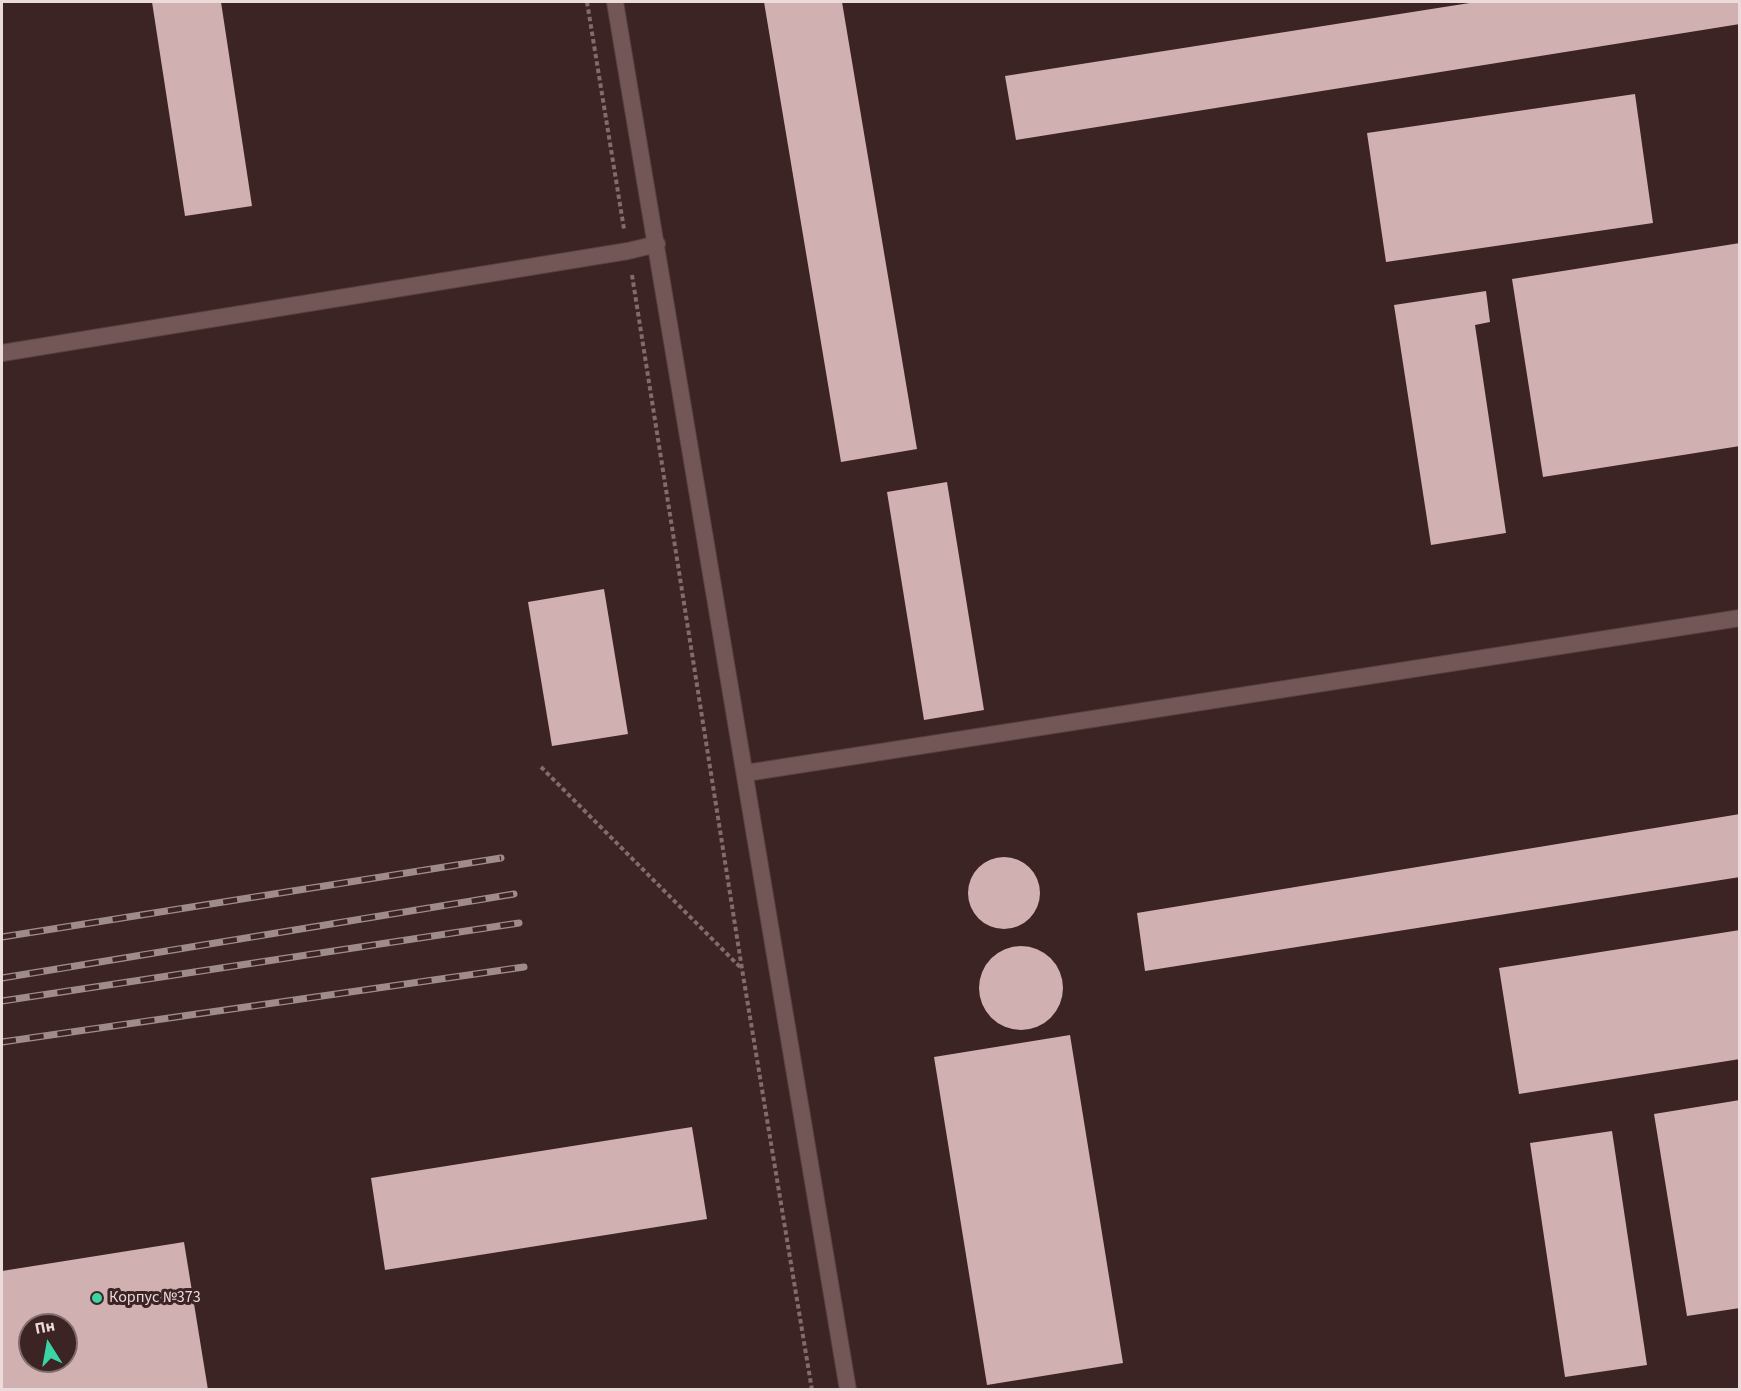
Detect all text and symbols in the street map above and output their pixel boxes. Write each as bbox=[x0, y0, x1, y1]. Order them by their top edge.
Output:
place label: Корпус №373 bbox=[109, 1288, 201, 1308]
marker: Корпус №373 bbox=[90, 1291, 104, 1305]
north arrow bbox=[18, 1313, 78, 1373]
text: Пн bbox=[33, 1315, 57, 1340]

